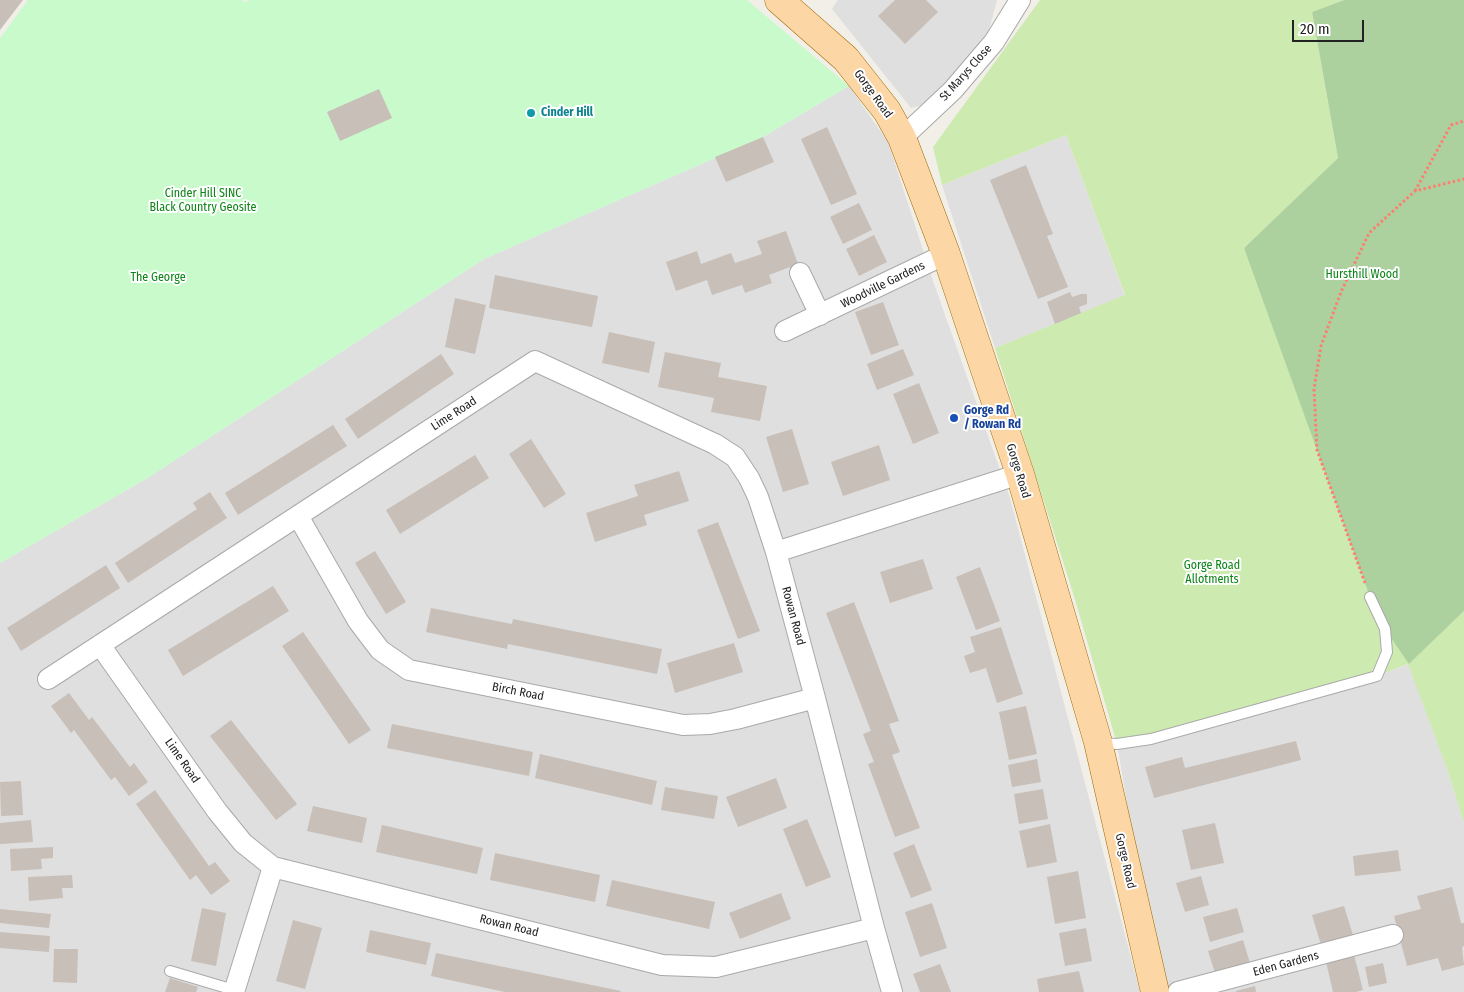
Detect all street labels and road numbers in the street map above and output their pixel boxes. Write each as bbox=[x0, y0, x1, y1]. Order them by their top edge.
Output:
street label: St Marys Close bbox=[937, 42, 995, 104]
street label: Gorge Road bbox=[851, 67, 895, 121]
street label: Woodville Gardens bbox=[839, 258, 927, 312]
street label: Lime Road bbox=[429, 394, 479, 434]
street label: Gorge Road bbox=[1003, 442, 1033, 500]
street label: Rowan Road bbox=[778, 585, 808, 647]
street label: Birch Road bbox=[491, 680, 545, 704]
street label: Lime Road bbox=[161, 736, 203, 786]
street label: Gorge Road bbox=[1112, 832, 1138, 890]
street label: Rowan Road bbox=[478, 912, 540, 940]
street label: Eden Gardens bbox=[1252, 948, 1320, 980]

